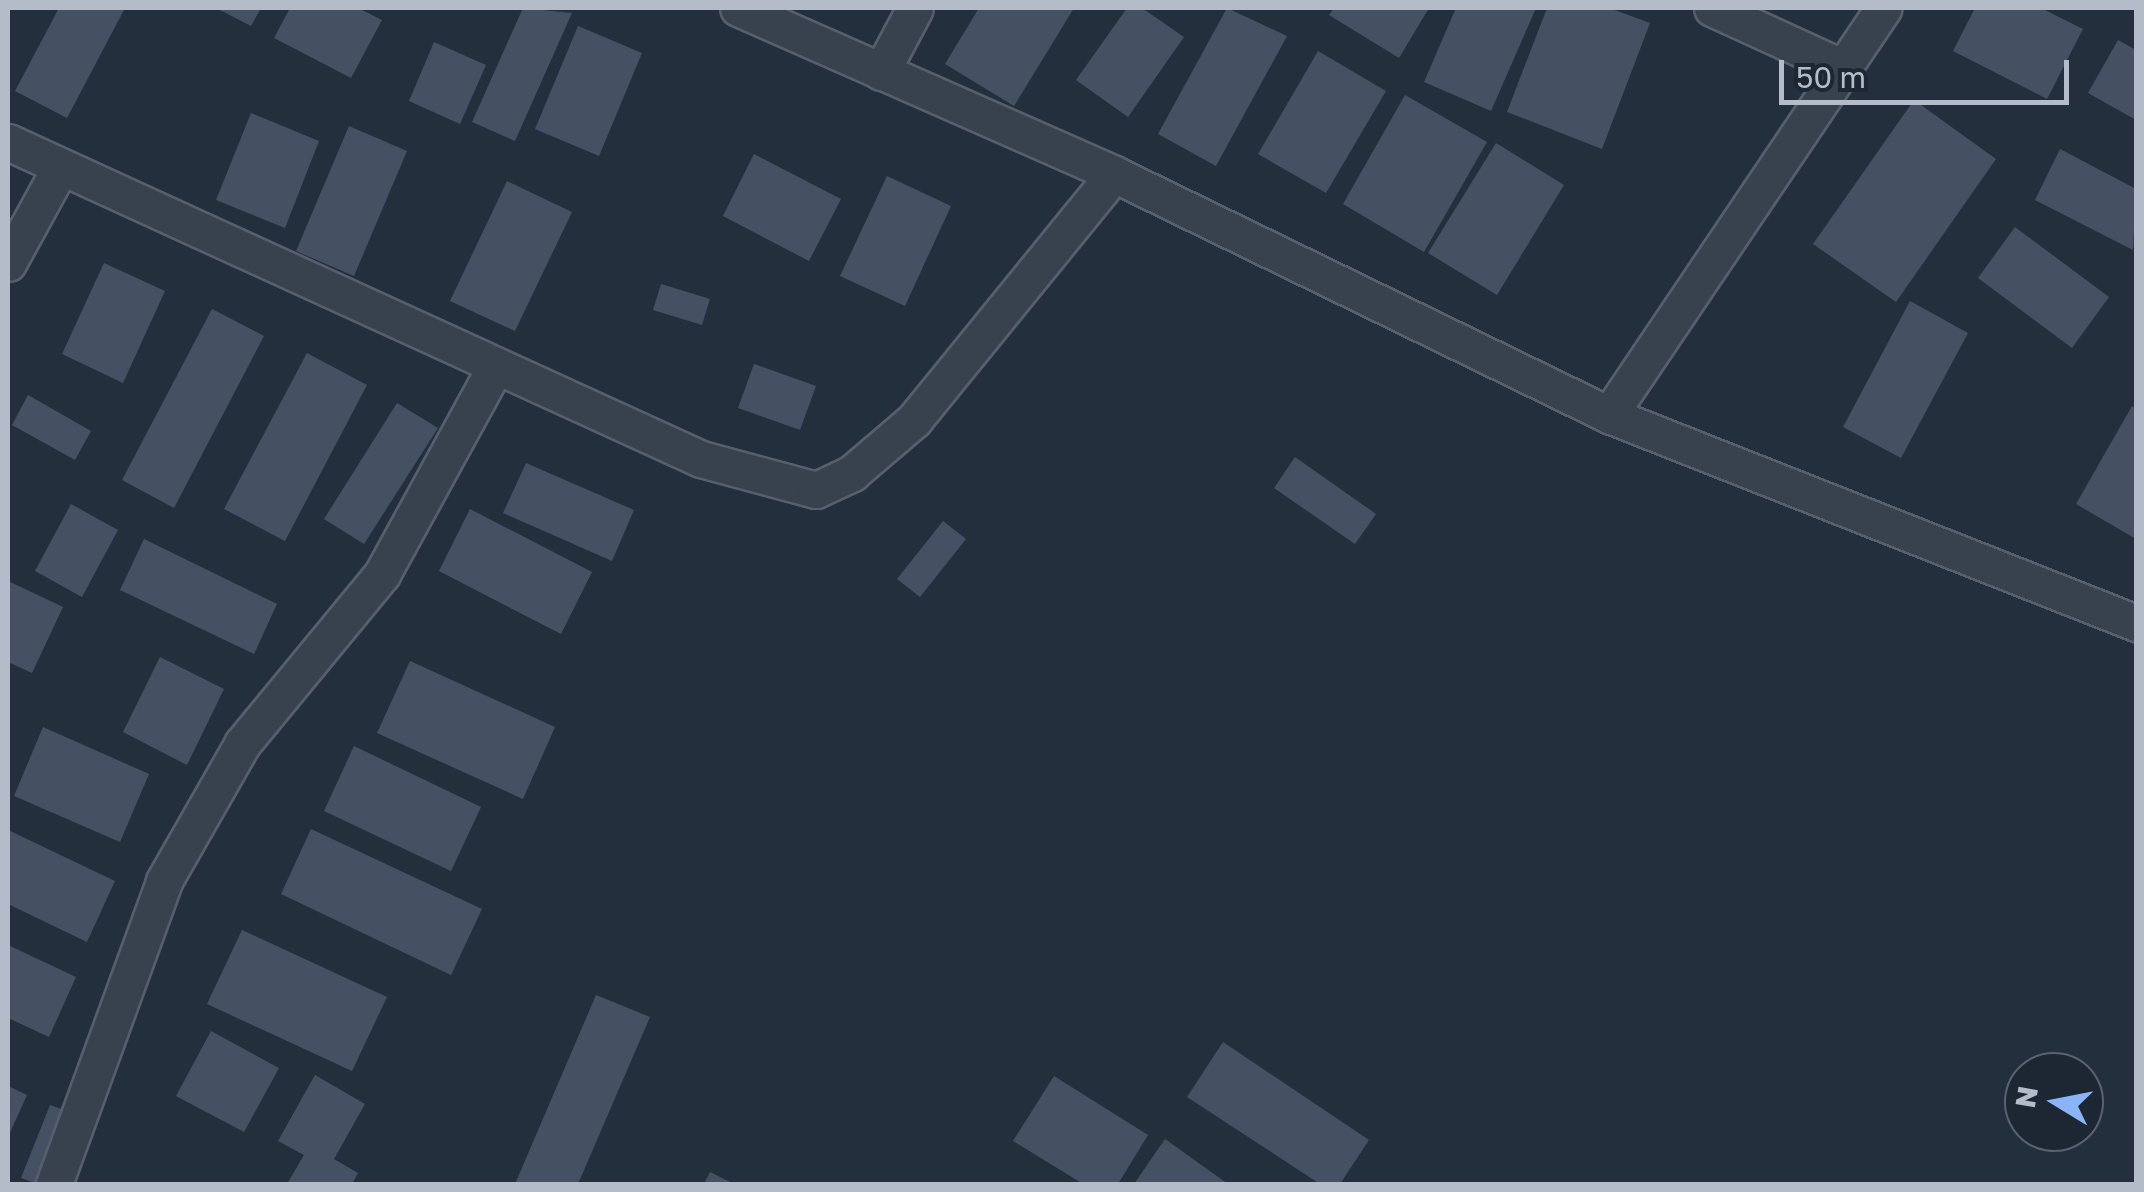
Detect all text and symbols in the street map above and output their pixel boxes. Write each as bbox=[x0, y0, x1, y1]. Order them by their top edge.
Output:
scale bar bbox=[1784, 40, 2074, 102]
text: 50 m bbox=[1796, 59, 1866, 95]
north arrow bbox=[2004, 1052, 2104, 1152]
text: N bbox=[2008, 1084, 2044, 1110]

